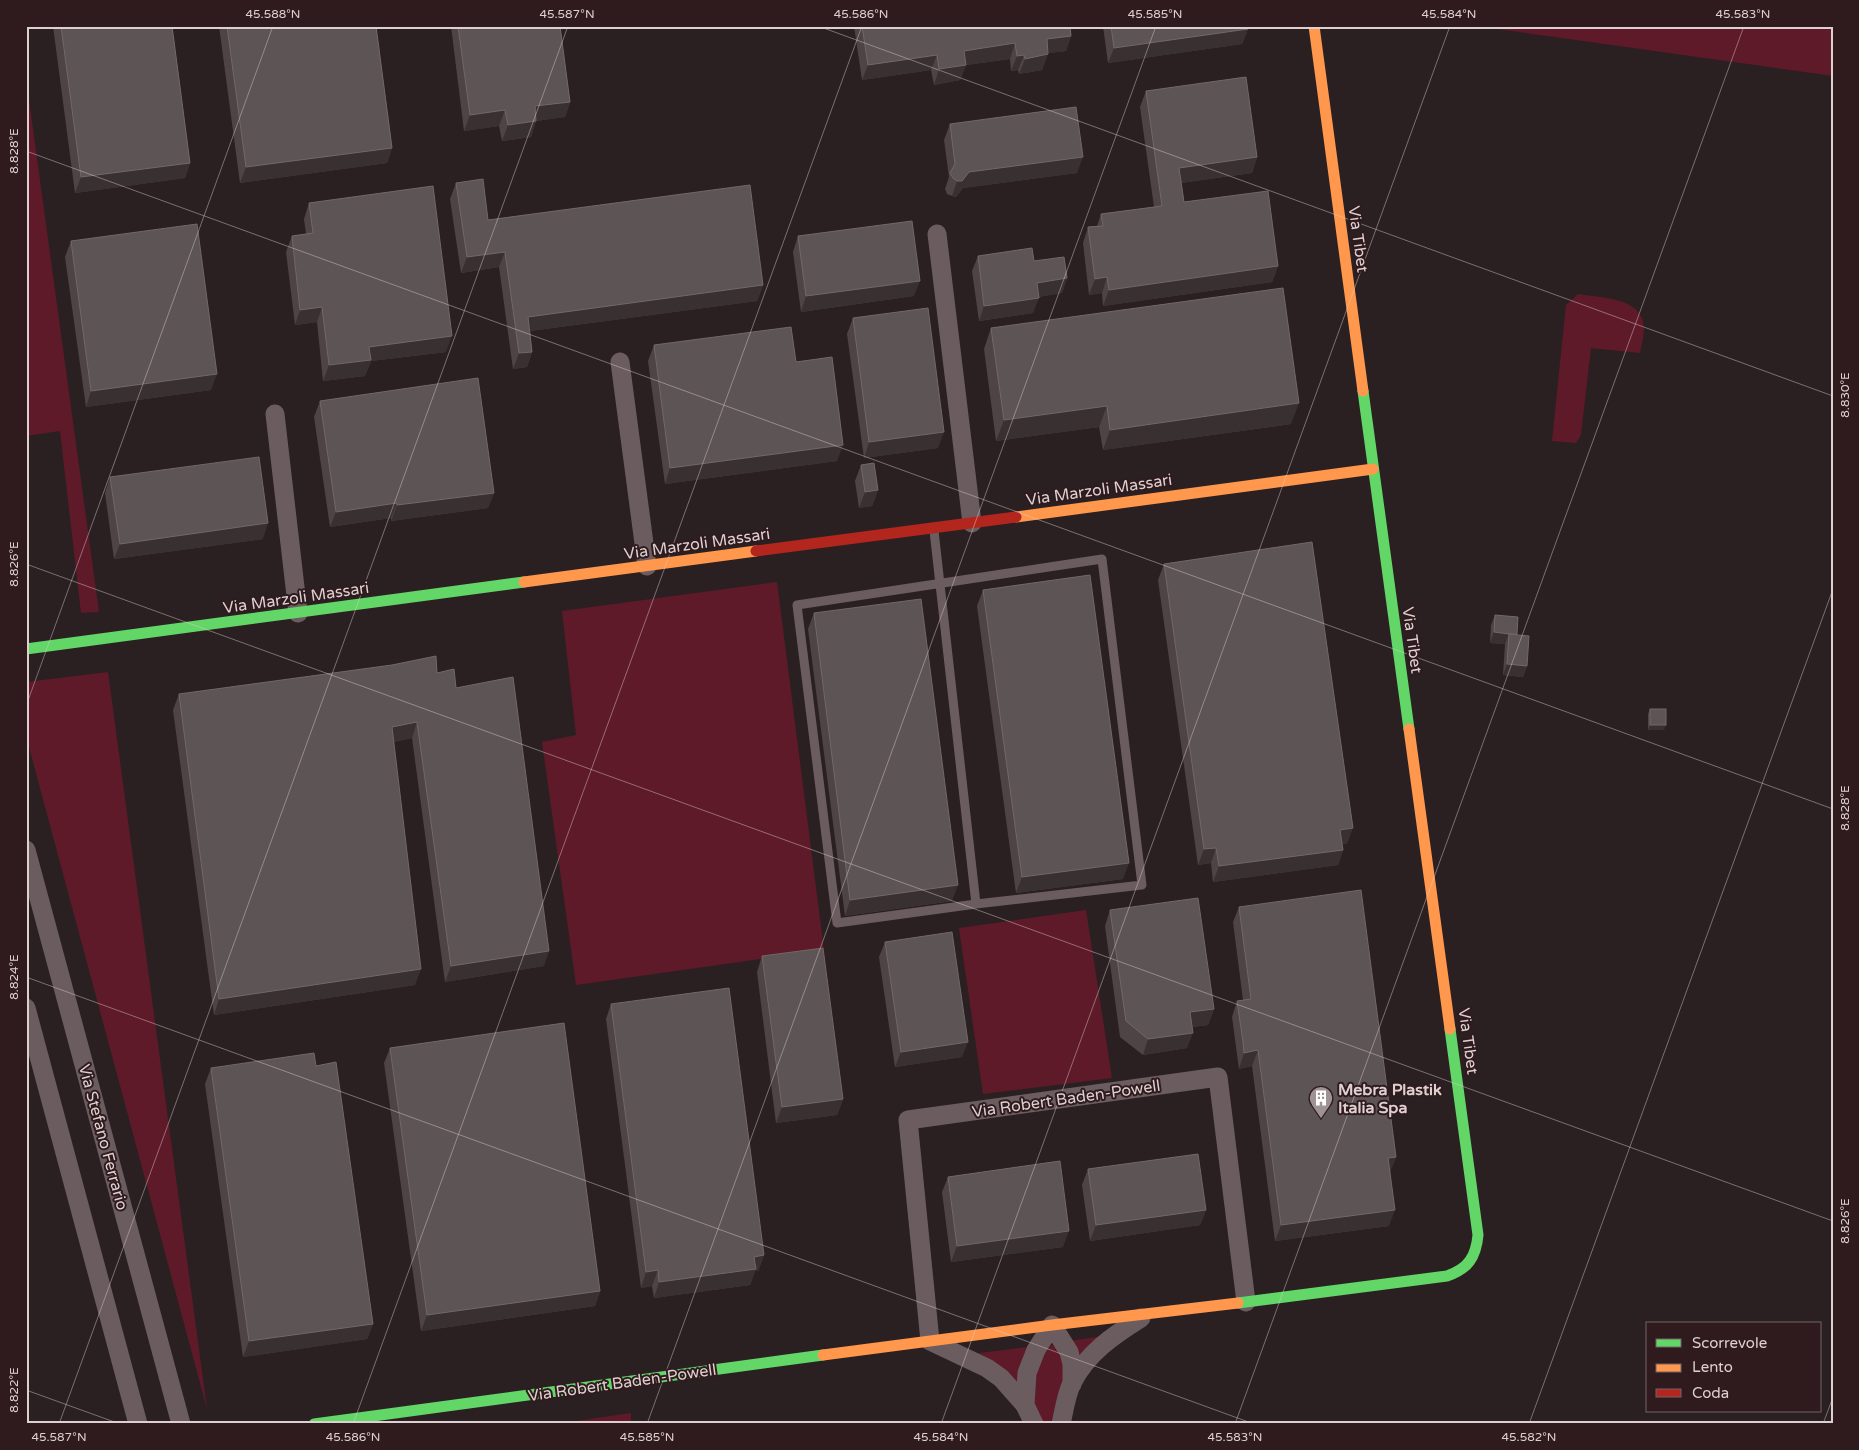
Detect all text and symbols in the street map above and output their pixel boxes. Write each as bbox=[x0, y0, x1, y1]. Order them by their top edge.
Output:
text: 45.588°N bbox=[246, 7, 300, 21]
text: 45.587°N bbox=[539, 7, 595, 21]
text: 45.586°N bbox=[834, 7, 888, 21]
text: 45.585°N bbox=[1128, 7, 1182, 21]
text: 45.584°N bbox=[1422, 7, 1476, 21]
text: 45.583°N bbox=[1716, 7, 1770, 21]
text: 8.828°E bbox=[7, 128, 21, 174]
street label: Via Tibet bbox=[1343, 205, 1373, 274]
text: 8.830°E bbox=[1838, 372, 1852, 418]
street label: Via Marzoli Massari bbox=[1025, 470, 1174, 510]
street label: Via Marzoli Massari bbox=[623, 524, 772, 564]
text: 8.826°E bbox=[7, 541, 21, 587]
street label: Via Marzoli Massari bbox=[222, 578, 371, 618]
street label: Via Tibet bbox=[1397, 606, 1427, 675]
text: 8.828°E bbox=[1838, 785, 1852, 831]
text: 8.824°E bbox=[7, 954, 21, 1000]
street label: Via Tibet bbox=[1453, 1007, 1483, 1076]
street label: Via Stefano Ferrario bbox=[74, 1062, 132, 1212]
street label: Via Robert Baden-Powell bbox=[971, 1076, 1162, 1122]
place label: Mebra Plastik Italia Spa bbox=[1338, 1080, 1442, 1118]
building icon: Mebra Plastik Italia Spa bbox=[1308, 1085, 1334, 1119]
text: 8.826°E bbox=[1838, 1198, 1852, 1244]
legend bbox=[1646, 1322, 1822, 1412]
text: Scorrevole bbox=[1692, 1334, 1767, 1352]
text: Lento bbox=[1692, 1358, 1733, 1376]
street label: Via Robert Baden-Powell bbox=[527, 1360, 718, 1406]
text: 8.822°E bbox=[7, 1367, 21, 1413]
text: Coda bbox=[1692, 1384, 1729, 1402]
text: 45.587°N bbox=[31, 1430, 87, 1444]
text: 45.586°N bbox=[326, 1430, 380, 1444]
text: 45.585°N bbox=[620, 1430, 674, 1444]
text: 45.584°N bbox=[914, 1430, 968, 1444]
text: 45.583°N bbox=[1208, 1430, 1262, 1444]
text: 45.582°N bbox=[1502, 1430, 1556, 1444]

